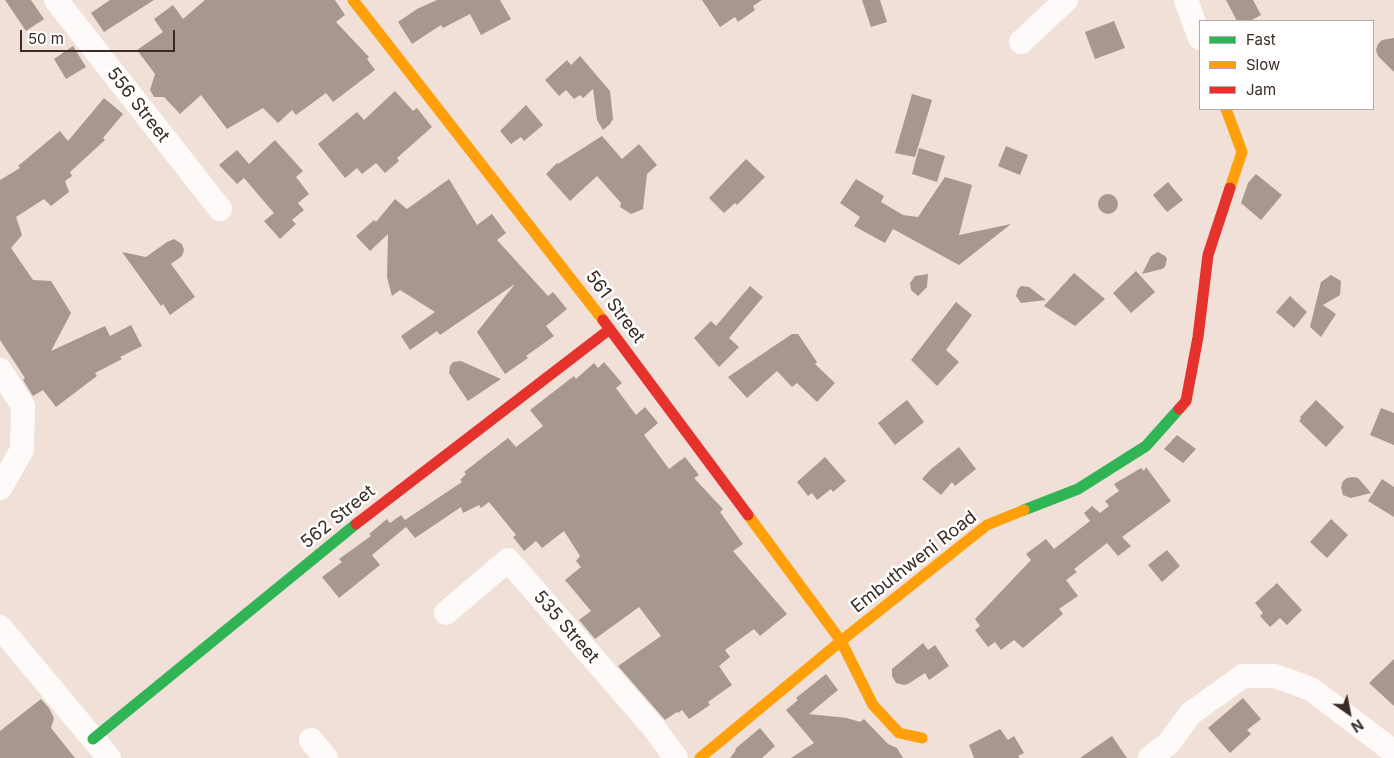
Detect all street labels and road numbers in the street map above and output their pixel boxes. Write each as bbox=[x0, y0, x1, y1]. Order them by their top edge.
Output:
street label: 556 Street bbox=[102, 63, 174, 147]
street label: 561 Street bbox=[581, 266, 649, 348]
street label: 562 Street bbox=[297, 481, 379, 553]
street label: Embuthweni Road bbox=[847, 506, 981, 618]
street label: 535 Street bbox=[529, 586, 603, 668]

